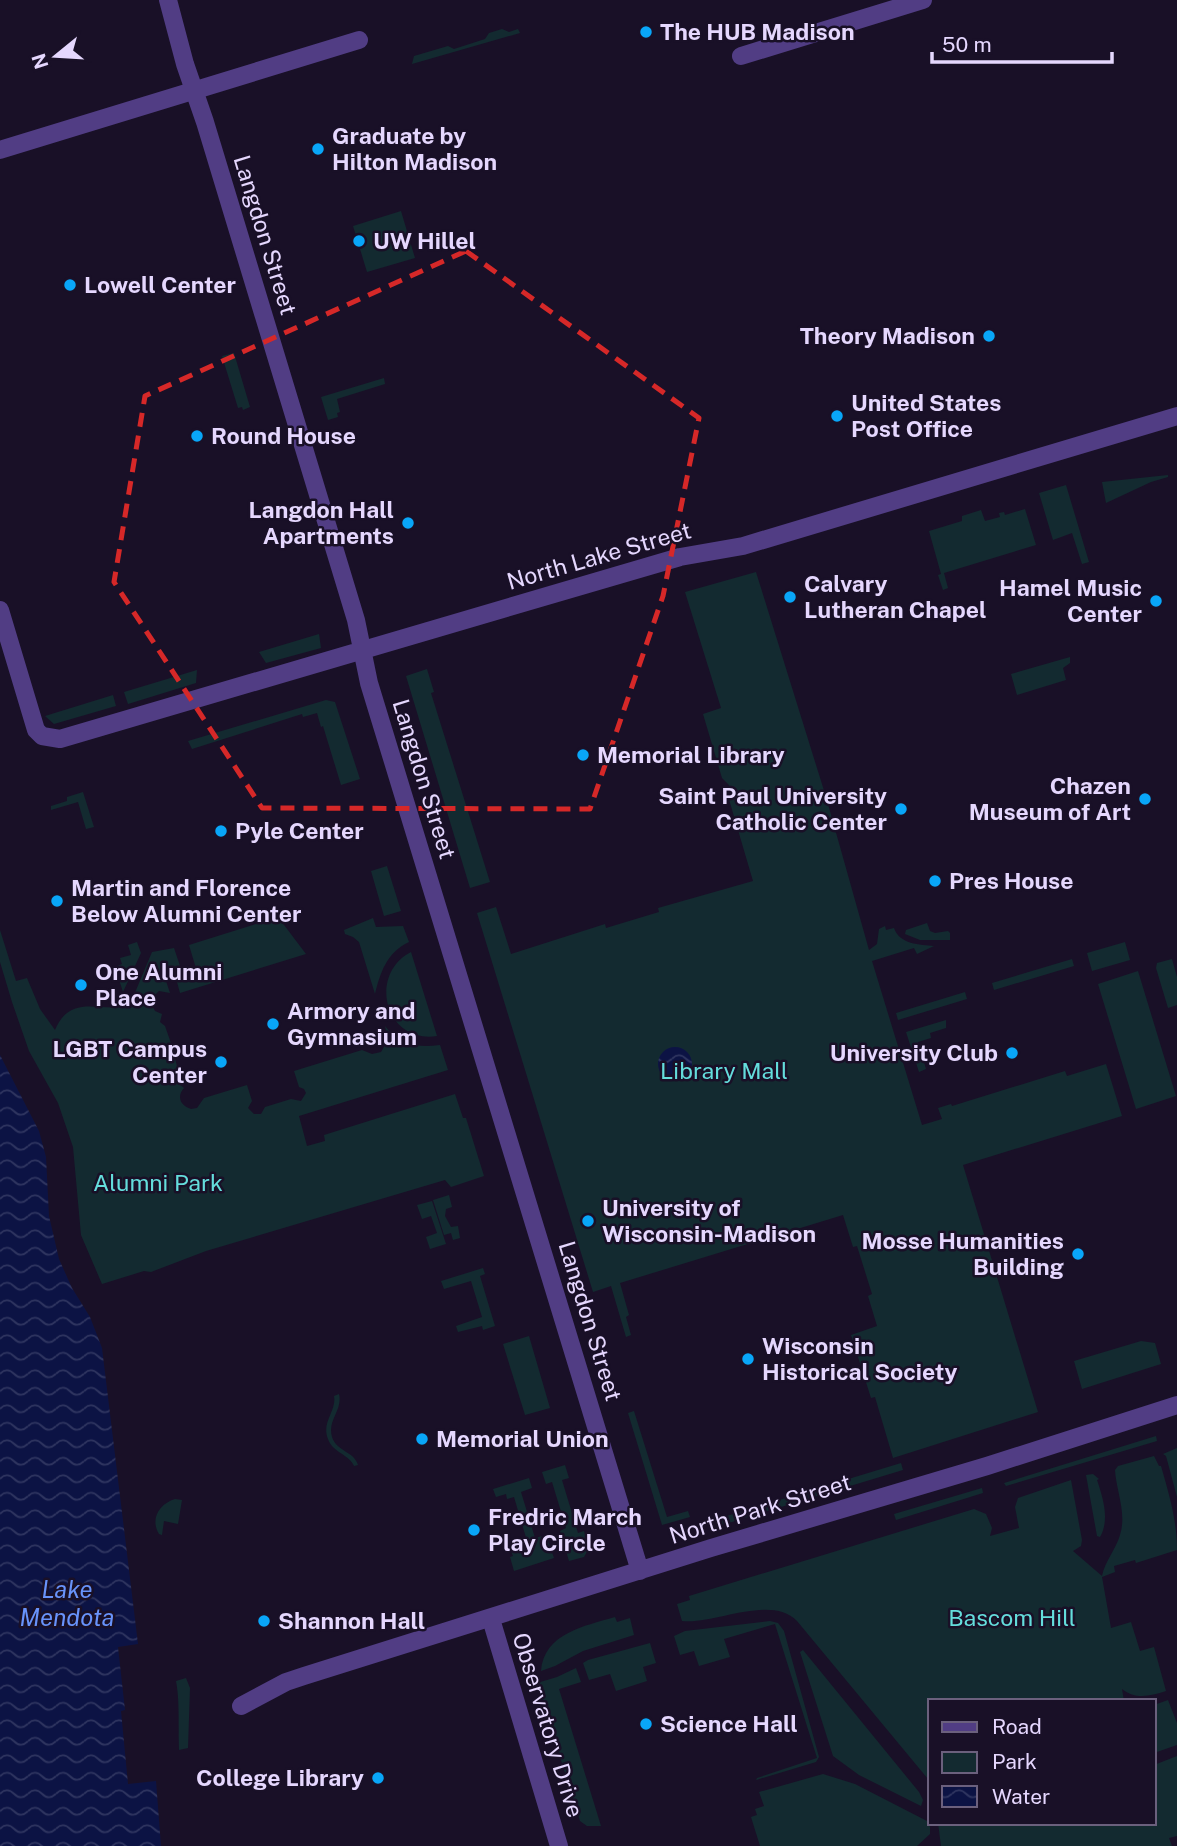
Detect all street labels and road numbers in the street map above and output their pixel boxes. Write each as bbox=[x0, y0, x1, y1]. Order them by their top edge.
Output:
street label: Langdon Street bbox=[228, 152, 303, 318]
street label: North Lake Street bbox=[504, 516, 694, 595]
street label: Langdon Street bbox=[387, 696, 462, 862]
street label: Langdon Street bbox=[553, 1238, 628, 1404]
street label: North Park Street bbox=[666, 1468, 854, 1549]
street label: Observatory Drive bbox=[508, 1629, 589, 1820]

